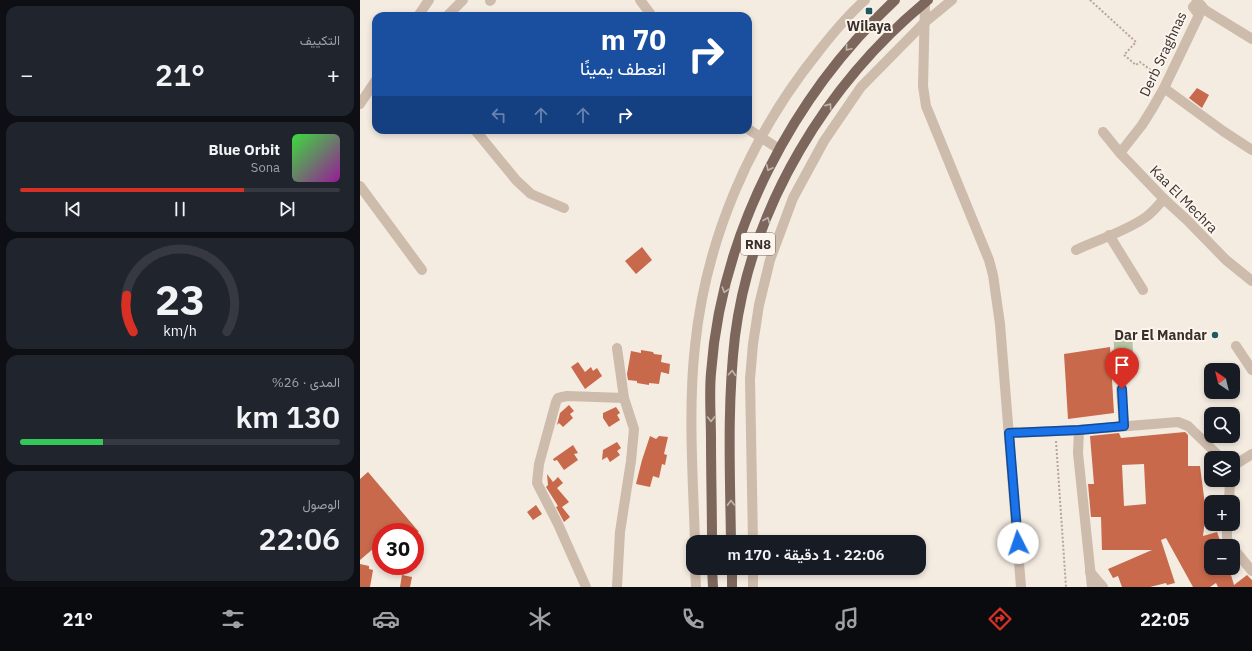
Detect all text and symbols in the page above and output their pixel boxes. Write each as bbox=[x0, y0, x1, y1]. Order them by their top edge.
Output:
marker: Wilaya bbox=[864, 6, 874, 16]
street label: Derb Sraghnas bbox=[1135, 8, 1191, 99]
place label: Wilaya bbox=[847, 17, 892, 35]
text: 70 m bbox=[601, 21, 666, 58]
icon: right bbox=[680, 28, 732, 80]
text: التكييف bbox=[300, 32, 340, 49]
one-way arrow bbox=[846, 44, 853, 51]
text: 21° bbox=[155, 55, 205, 94]
text: انعطف يمينًا bbox=[580, 57, 666, 80]
text: − bbox=[20, 60, 33, 89]
text: + bbox=[327, 60, 340, 89]
one-way arrow bbox=[824, 103, 832, 110]
icon: left bbox=[488, 104, 510, 126]
icon: ahead bbox=[530, 104, 552, 126]
icon: ahead bbox=[572, 104, 594, 126]
icon: right bbox=[614, 104, 636, 126]
text: Blue Orbit bbox=[209, 140, 280, 159]
text: Sona bbox=[251, 159, 280, 176]
street label: Kaa El Mechra bbox=[1146, 161, 1222, 237]
one-way arrow bbox=[766, 164, 774, 171]
icon: previous bbox=[62, 198, 84, 220]
icon: pause bbox=[169, 198, 191, 220]
icon: next bbox=[276, 198, 298, 220]
one-way arrow bbox=[762, 216, 770, 223]
road number: RN8 bbox=[741, 233, 775, 255]
text: 23 bbox=[155, 271, 205, 325]
one-way arrow bbox=[721, 286, 729, 293]
text: km/h bbox=[163, 320, 197, 339]
place label: Dar El Mandar bbox=[1114, 326, 1207, 344]
marker: Dar El Mandar bbox=[1210, 330, 1220, 340]
pin bbox=[1105, 348, 1139, 389]
icon: arrive bbox=[1111, 354, 1133, 376]
north arrow bbox=[1204, 363, 1240, 399]
map controls bbox=[1204, 363, 1240, 575]
one-way arrow bbox=[727, 370, 736, 376]
text: المدى · 26% bbox=[272, 374, 340, 391]
text: 130 km bbox=[235, 397, 340, 436]
button: search bbox=[1204, 407, 1240, 443]
one-way arrow bbox=[706, 416, 715, 422]
button: layers bbox=[1204, 451, 1240, 487]
button: + bbox=[1204, 495, 1240, 531]
text: الوصول bbox=[302, 496, 340, 513]
one-way arrow bbox=[727, 500, 735, 506]
text: 22:06 bbox=[258, 519, 340, 558]
position arrow bbox=[997, 522, 1039, 564]
speed limit sign: 30 bbox=[372, 523, 424, 575]
button: − bbox=[1204, 539, 1240, 575]
text: 22:06 · 1 دقيقة · 170 m bbox=[727, 545, 885, 564]
icon: filters bbox=[219, 605, 247, 633]
icon: car bbox=[372, 605, 400, 633]
icon: climate bbox=[526, 605, 554, 633]
icon: phone bbox=[679, 605, 707, 633]
icon: music bbox=[833, 605, 861, 633]
icon: directions bbox=[986, 605, 1014, 633]
text: 21° bbox=[63, 608, 93, 631]
text: 22:05 bbox=[1140, 608, 1189, 631]

